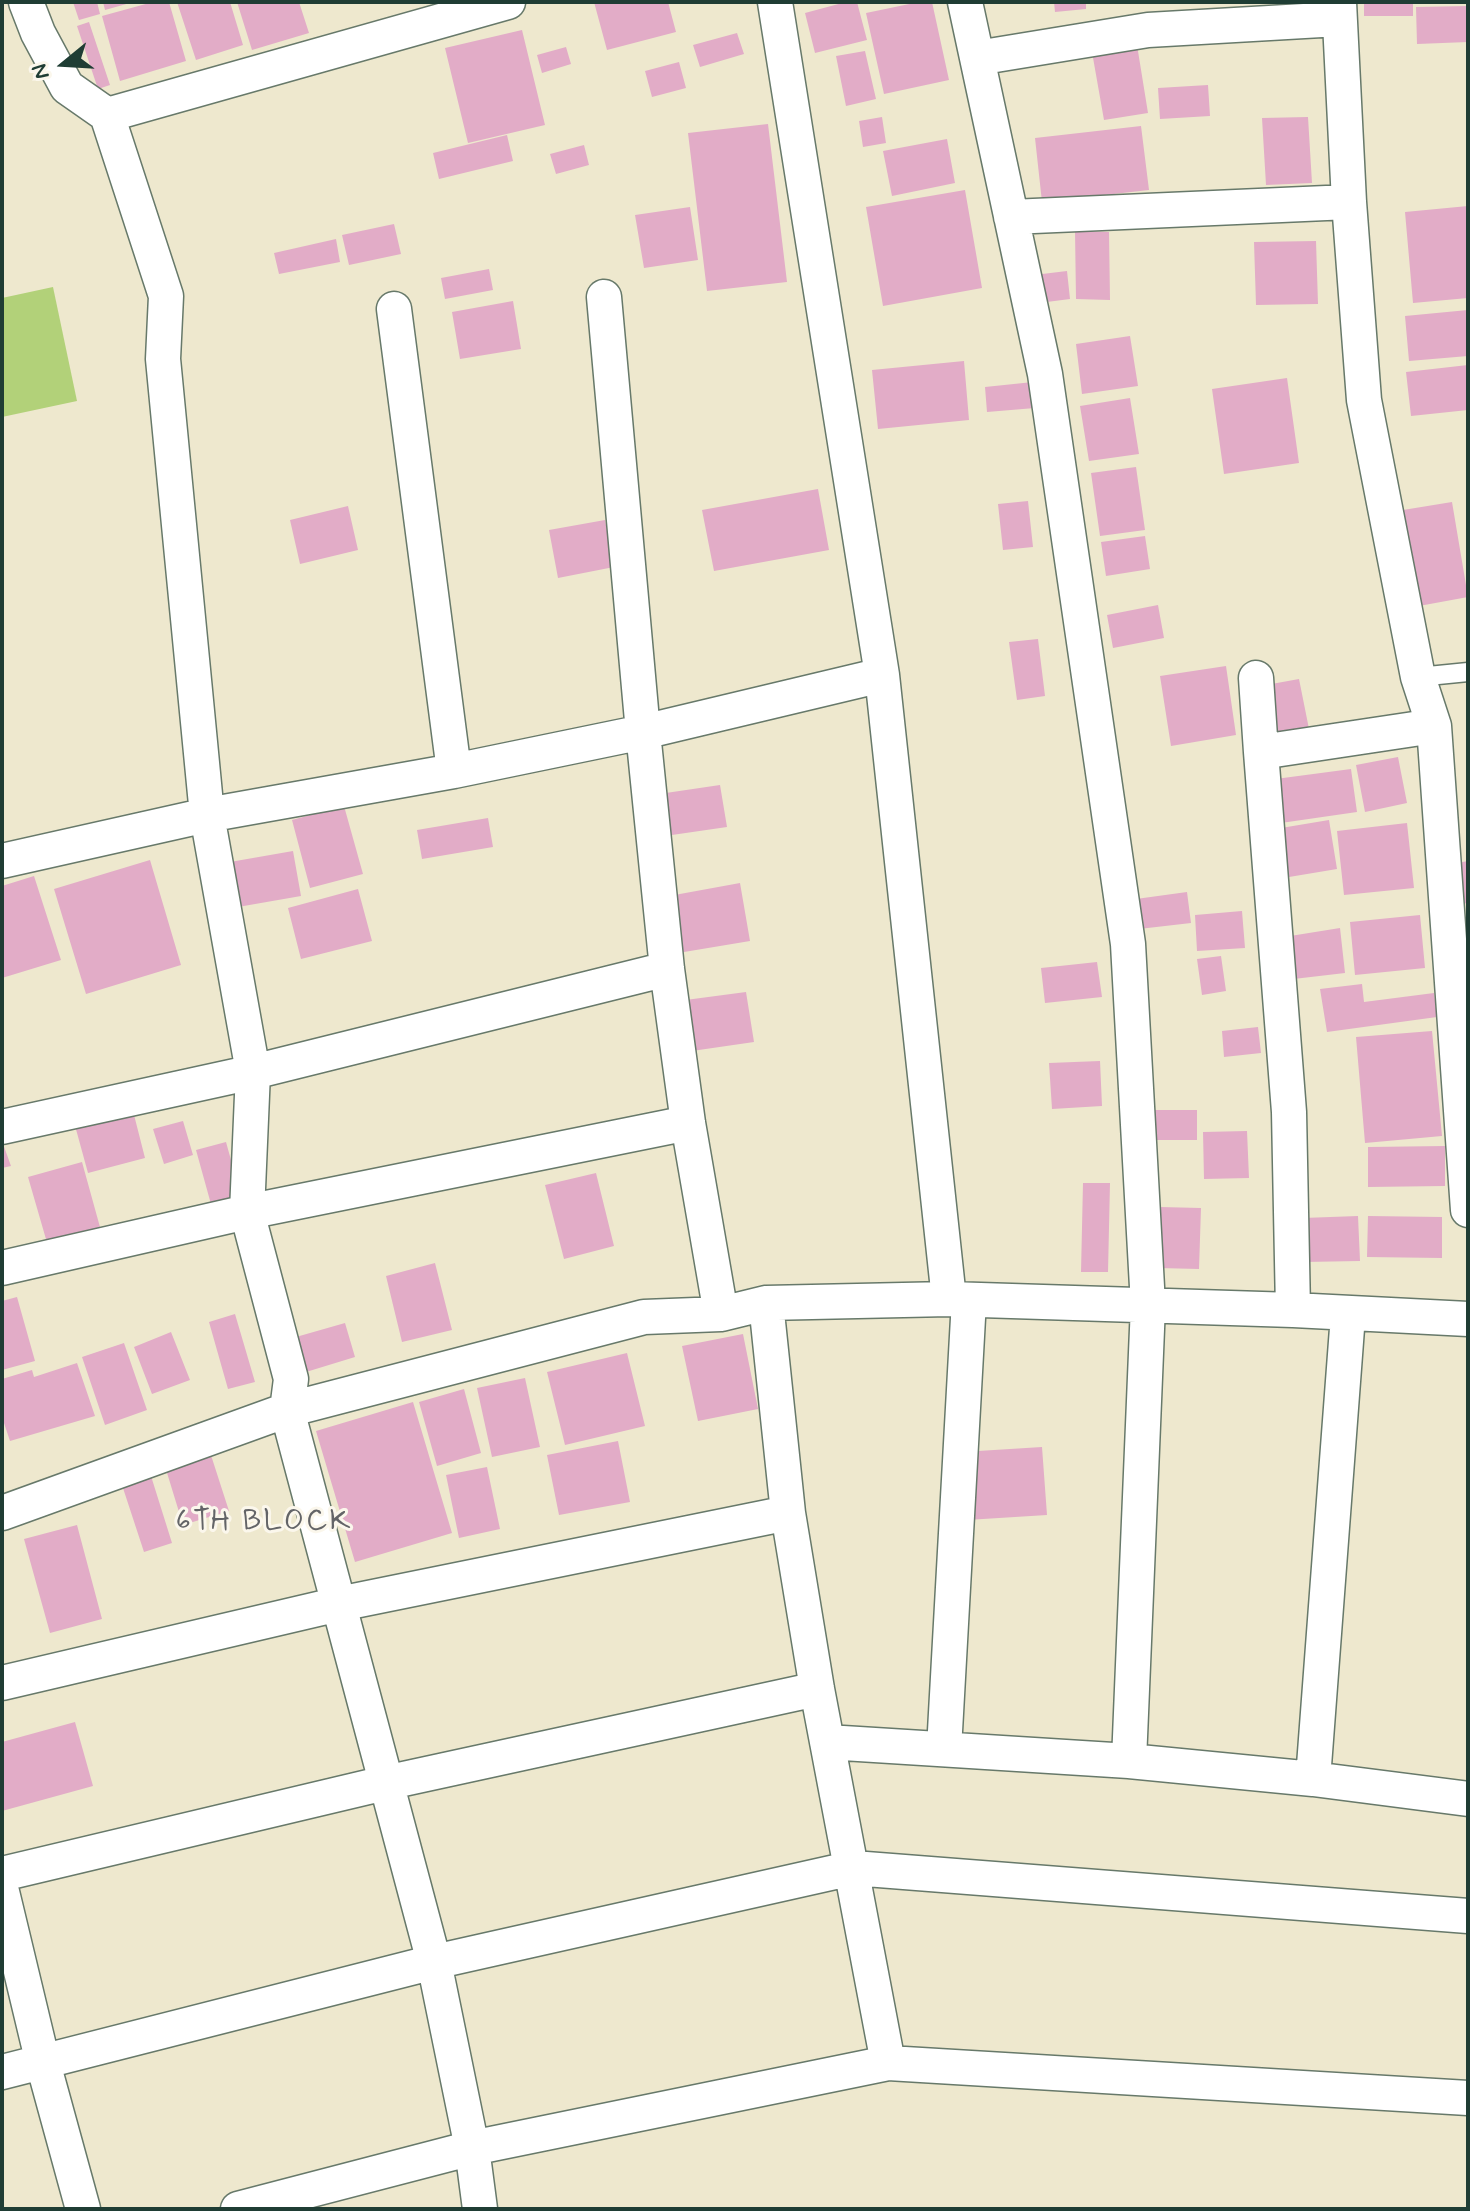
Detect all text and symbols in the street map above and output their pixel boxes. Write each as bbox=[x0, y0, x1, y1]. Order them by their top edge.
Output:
north arrow bbox=[24, 24, 104, 104]
text: N bbox=[26, 60, 57, 83]
district label: 6TH BLOCK bbox=[180, 1505, 348, 1541]

